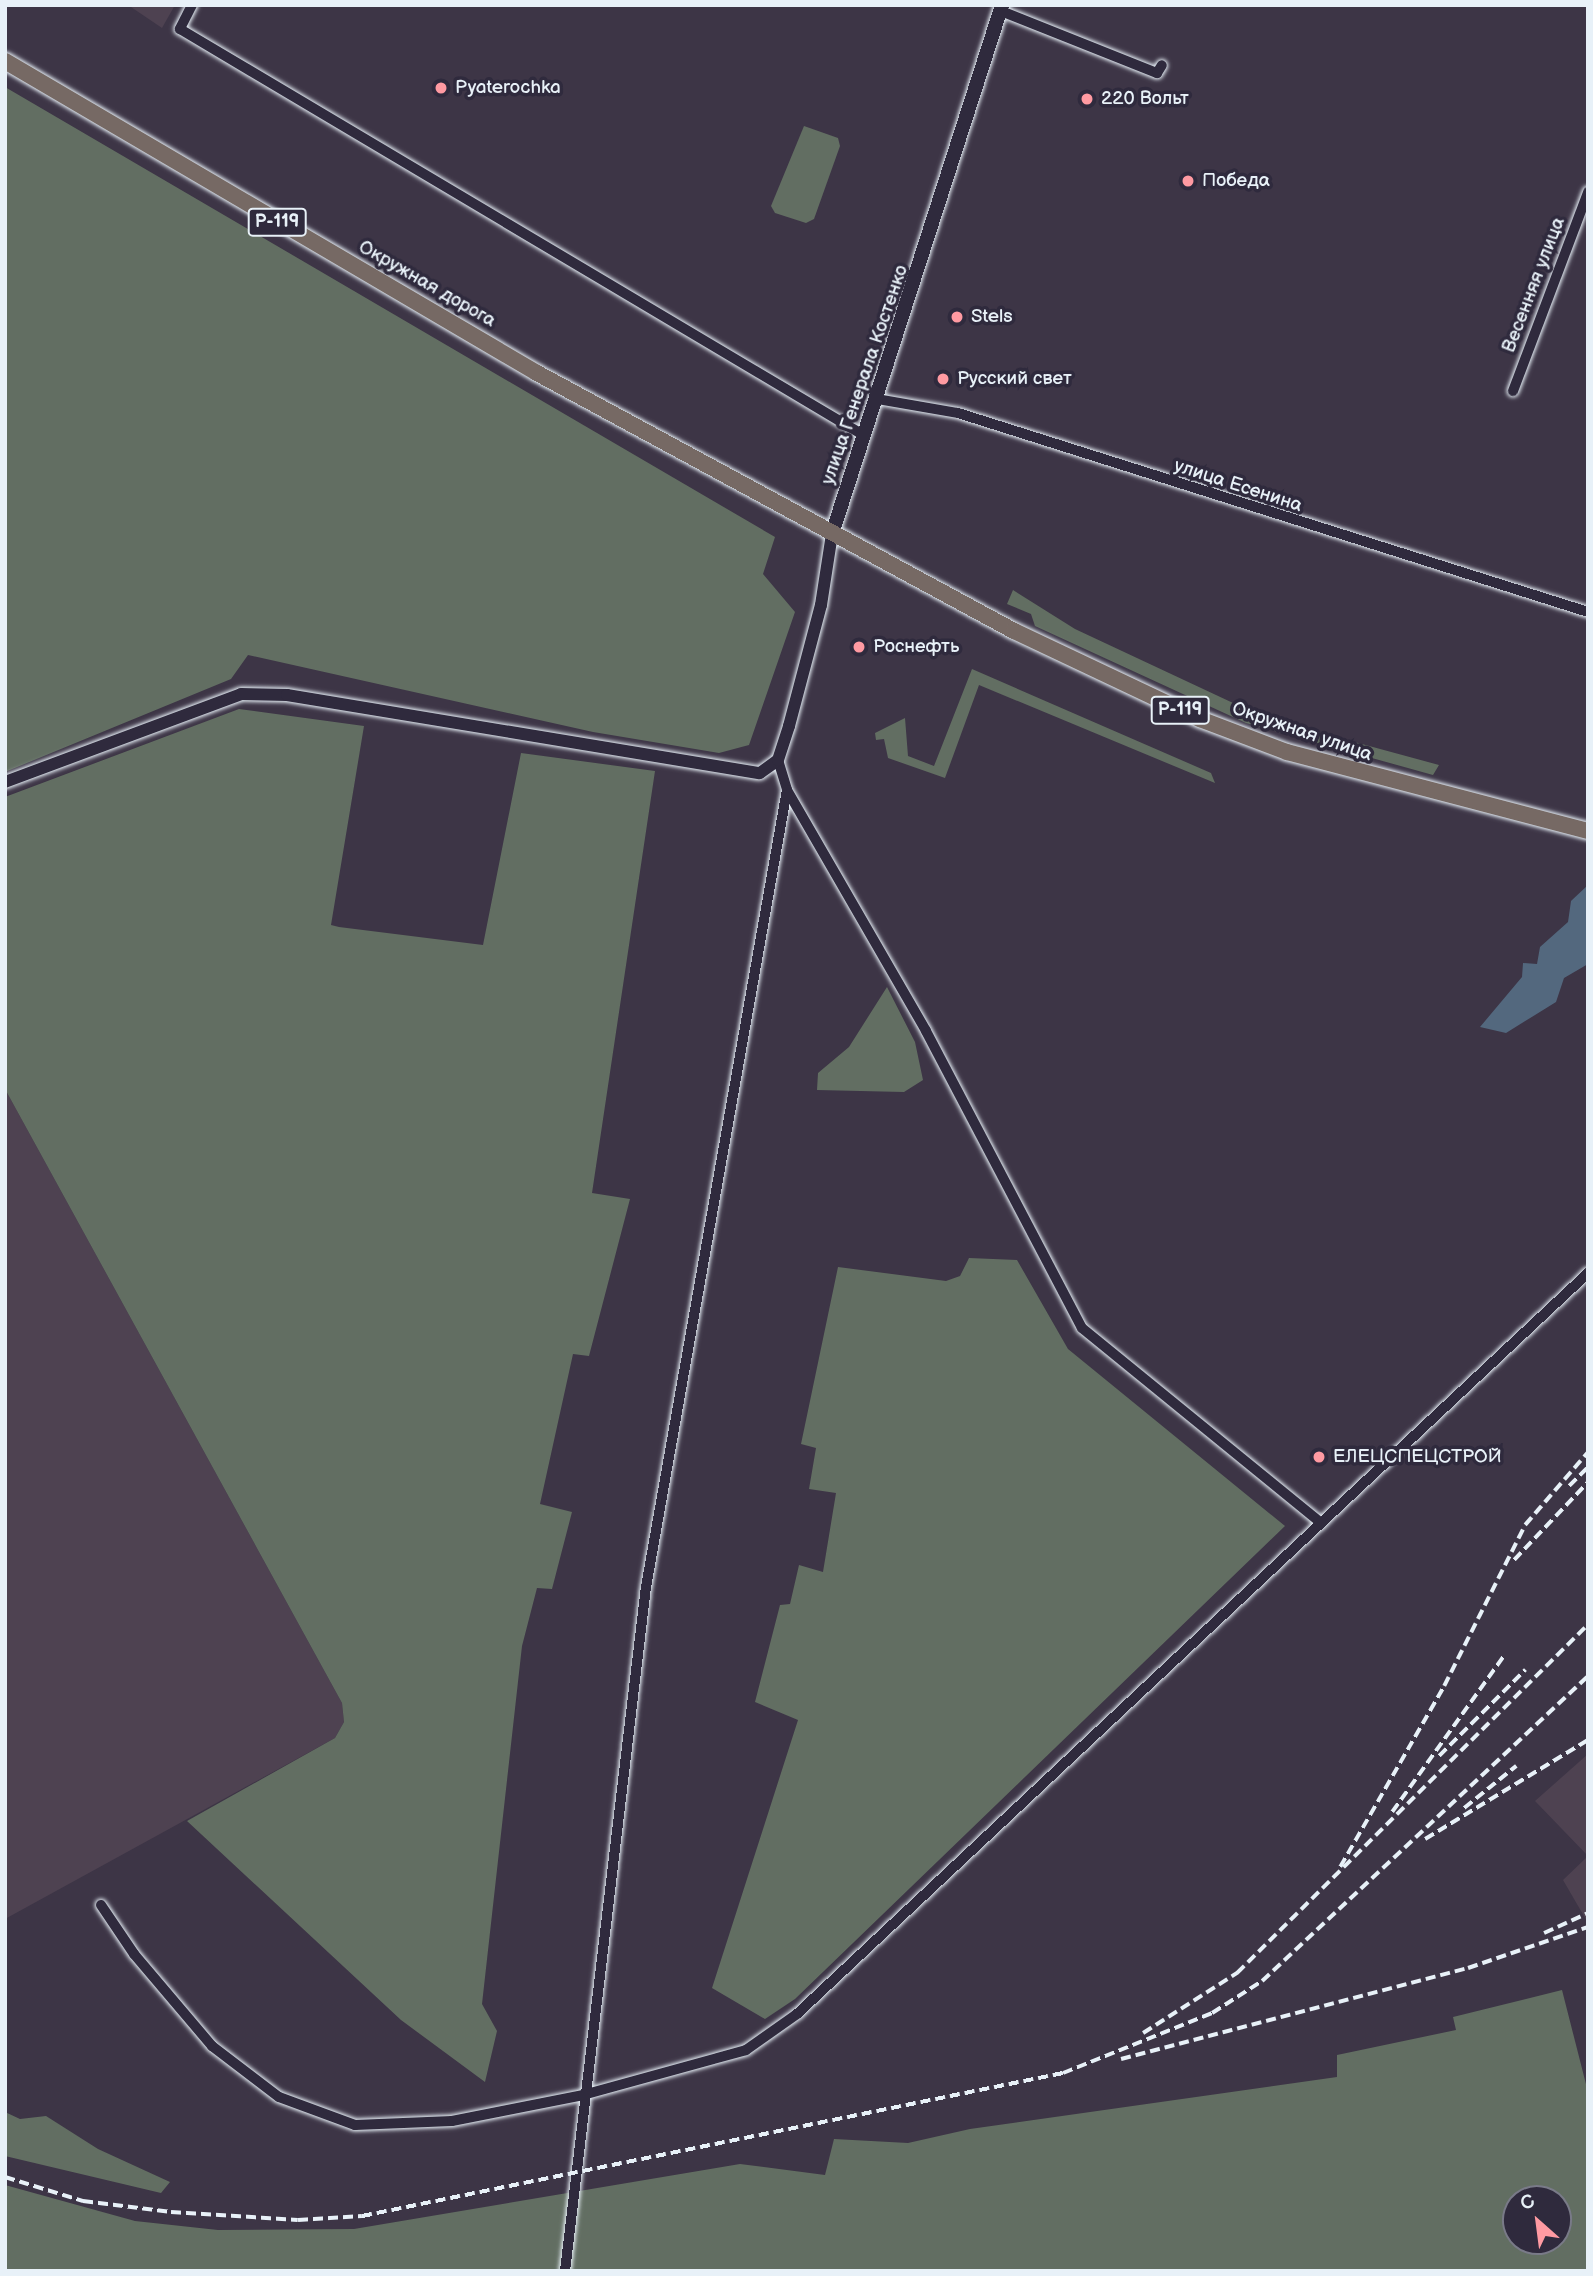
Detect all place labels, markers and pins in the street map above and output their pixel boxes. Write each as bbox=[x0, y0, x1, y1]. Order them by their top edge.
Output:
place label: Pyaterochka bbox=[455, 77, 561, 99]
marker: Pyaterochka bbox=[433, 80, 449, 96]
place label: 220 Вольт bbox=[1101, 88, 1189, 110]
marker: 220 Вольт bbox=[1079, 91, 1095, 107]
place label: Победа bbox=[1202, 170, 1270, 192]
marker: Победа bbox=[1180, 173, 1196, 189]
place label: Stels bbox=[971, 306, 1013, 328]
marker: Stels bbox=[949, 309, 965, 325]
place label: Русский свет bbox=[957, 368, 1072, 390]
marker: Русский свет bbox=[935, 371, 951, 387]
place label: Роснефть bbox=[873, 636, 959, 658]
marker: Роснефть bbox=[851, 639, 867, 655]
place label: ЕЛЕЦСПЕЦСТРОЙ bbox=[1333, 1446, 1502, 1468]
marker: ЕЛЕЦСПЕЦСТРОЙ bbox=[1311, 1449, 1327, 1465]

